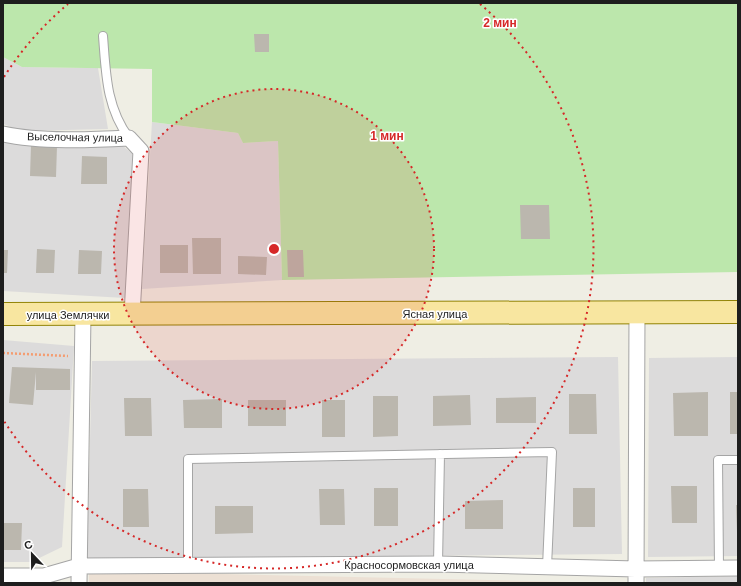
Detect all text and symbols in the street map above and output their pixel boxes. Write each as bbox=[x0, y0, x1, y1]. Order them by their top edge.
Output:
text: 2 мин bbox=[483, 16, 517, 30]
text: 1 мин bbox=[370, 129, 404, 143]
street label: Выселочная улица bbox=[27, 130, 124, 144]
centre of rings bbox=[267, 242, 281, 256]
street label: Ясная улица bbox=[403, 308, 468, 320]
street label: улица Землячки bbox=[27, 309, 109, 321]
north arrow bbox=[12, 534, 52, 574]
text: С bbox=[22, 538, 34, 552]
street label: Красносормовская улица bbox=[344, 559, 475, 571]

